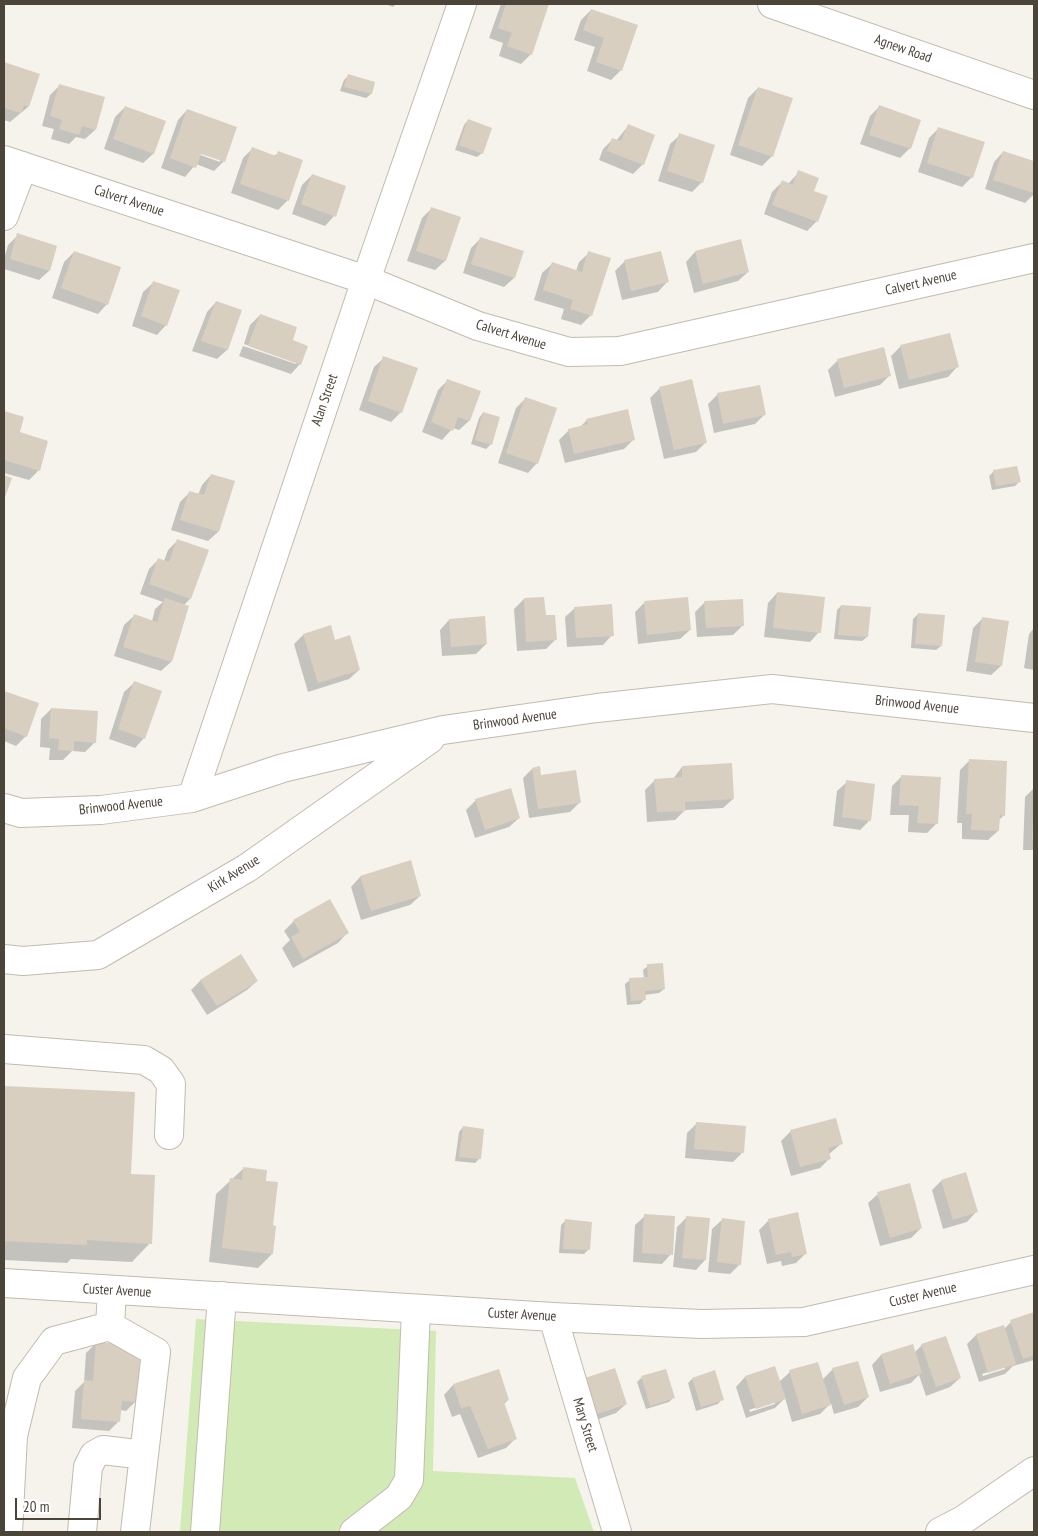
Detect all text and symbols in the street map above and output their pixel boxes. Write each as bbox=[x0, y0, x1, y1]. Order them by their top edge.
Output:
street label: Agnew Road bbox=[872, 31, 934, 67]
street label: Calvert Avenue bbox=[92, 182, 166, 220]
street label: Calvert Avenue bbox=[884, 267, 958, 299]
street label: Calvert Avenue bbox=[474, 316, 548, 354]
street label: Alan Street bbox=[308, 372, 342, 428]
street label: Brinwood Avenue bbox=[874, 692, 960, 718]
street label: Brinwood Avenue bbox=[472, 706, 558, 734]
street label: Brinwood Avenue bbox=[78, 793, 164, 819]
street label: Kirk Avenue bbox=[205, 852, 263, 896]
street label: Custer Avenue bbox=[888, 1279, 958, 1311]
street label: Custer Avenue bbox=[82, 1281, 152, 1301]
street label: Custer Avenue bbox=[487, 1305, 557, 1325]
street label: Mary Street bbox=[569, 1396, 601, 1454]
scale bar bbox=[18, 1488, 104, 1520]
text: 20 m bbox=[23, 1497, 49, 1516]

